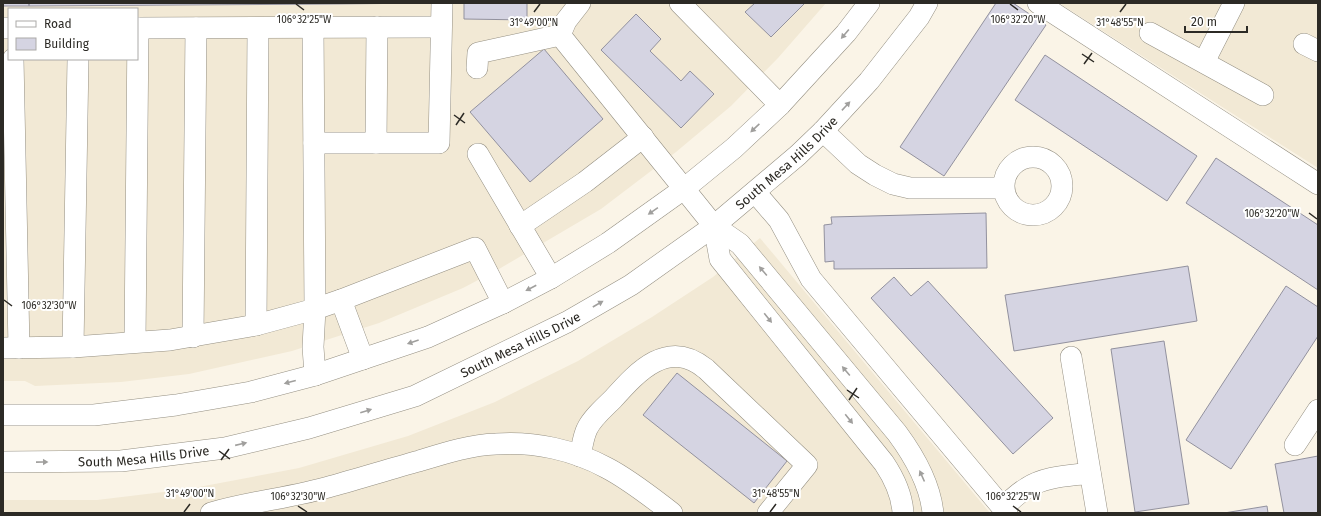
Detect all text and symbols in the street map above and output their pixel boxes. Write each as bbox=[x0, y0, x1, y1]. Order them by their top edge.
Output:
legend bbox=[8, 8, 138, 60]
scale bar bbox=[1185, 8, 1247, 34]
text: 106°32'25"W bbox=[277, 14, 332, 26]
text: 106°32'20"W bbox=[990, 14, 1046, 26]
text: 20 m bbox=[1191, 15, 1217, 29]
text: Road bbox=[44, 17, 72, 31]
text: 31°49'00"N bbox=[510, 17, 558, 29]
text: 31°48'55"N bbox=[1096, 17, 1144, 29]
one-way arrow bbox=[840, 28, 849, 39]
text: Building bbox=[44, 37, 90, 51]
one-way arrow bbox=[842, 101, 851, 111]
street label: South Mesa Hills Drive bbox=[733, 113, 841, 213]
one-way arrow bbox=[750, 123, 760, 133]
one-way arrow bbox=[648, 207, 658, 215]
text: 106°32'20"W bbox=[1244, 208, 1300, 220]
one-way arrow bbox=[759, 266, 768, 276]
one-way arrow bbox=[526, 285, 537, 291]
text: 106°32'30"W bbox=[21, 300, 77, 312]
one-way arrow bbox=[592, 301, 604, 308]
street label: South Mesa Hills Drive bbox=[458, 309, 583, 381]
one-way arrow bbox=[763, 313, 772, 324]
one-way arrow bbox=[407, 339, 419, 345]
one-way arrow bbox=[841, 366, 850, 377]
one-way arrow bbox=[283, 379, 296, 385]
one-way arrow bbox=[361, 408, 373, 414]
one-way arrow bbox=[845, 414, 853, 425]
one-way arrow bbox=[235, 441, 247, 447]
street label: South Mesa Hills Drive bbox=[78, 443, 210, 470]
one-way arrow bbox=[36, 459, 49, 465]
one-way arrow bbox=[919, 470, 925, 481]
text: 31°49'00"N bbox=[166, 488, 214, 500]
text: 31°48'55"N bbox=[752, 488, 800, 500]
text: 106°32'30"W bbox=[270, 491, 326, 503]
text: 106°32'25"W bbox=[986, 491, 1041, 503]

